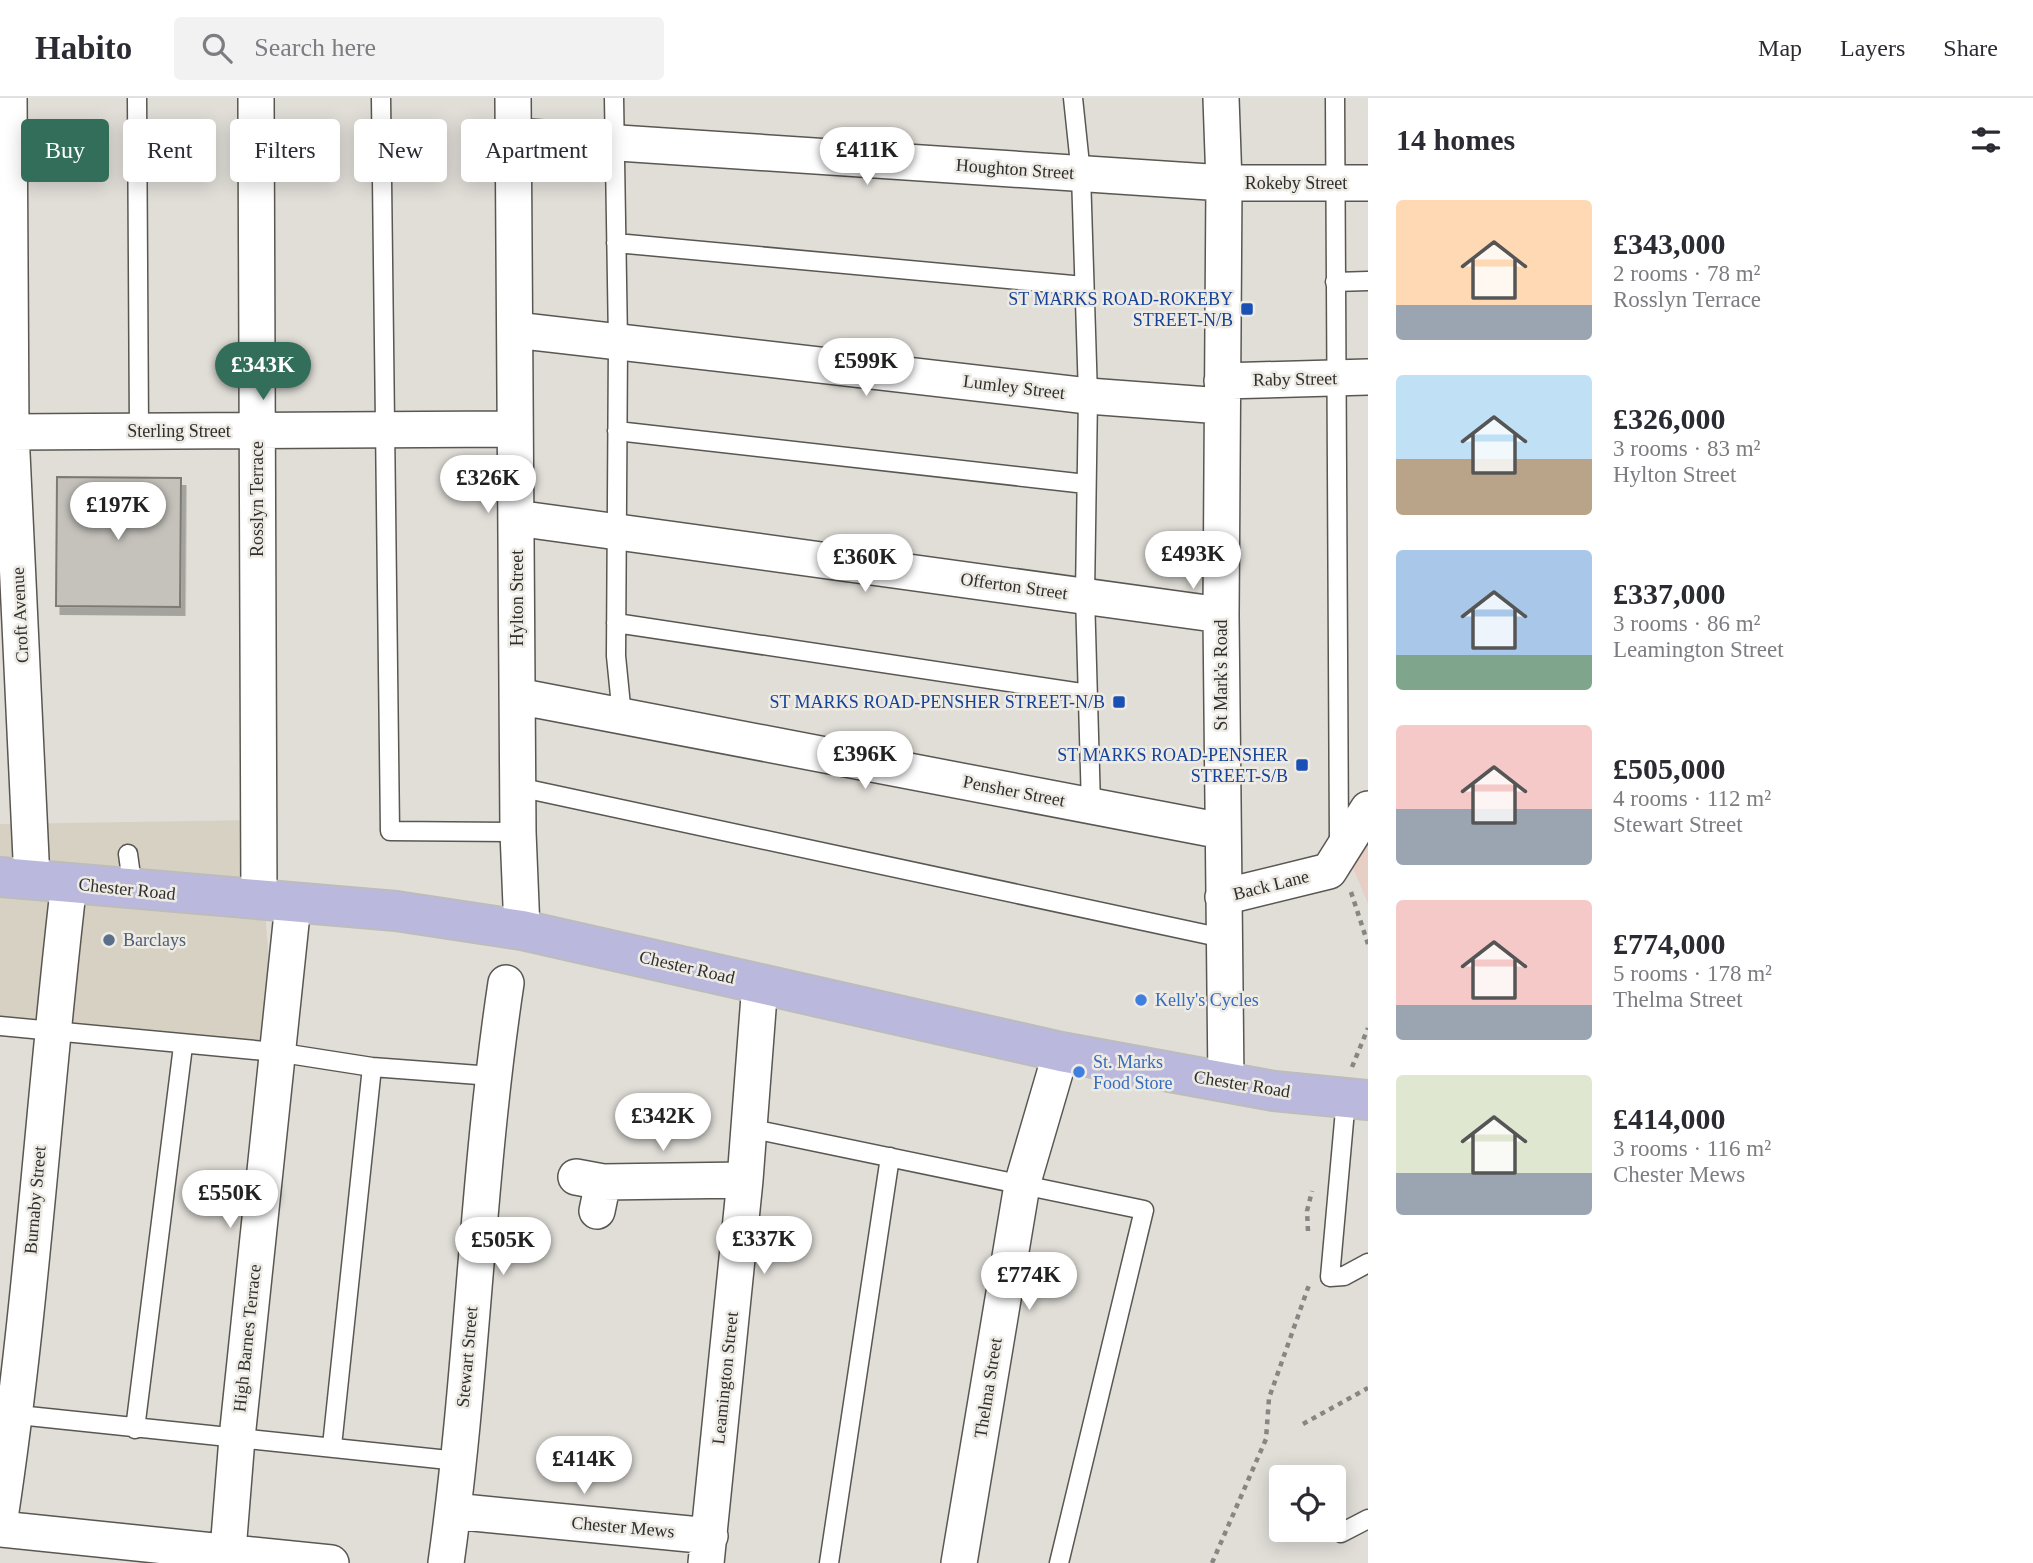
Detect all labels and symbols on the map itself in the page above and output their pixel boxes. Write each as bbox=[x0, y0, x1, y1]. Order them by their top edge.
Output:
pin: £411K bbox=[818, 127, 916, 187]
street label: Houghton Street bbox=[955, 155, 1075, 183]
street label: Rokeby Street bbox=[1245, 173, 1347, 193]
place label: ST MARKS ROAD-ROKEBY STREET-N/B bbox=[1008, 289, 1233, 330]
marker: ST MARKS ROAD-ROKEBY STREET-N/B bbox=[1239, 301, 1255, 317]
pin: £599K bbox=[817, 338, 915, 398]
pin: £343K bbox=[214, 342, 312, 402]
street label: Raby Street bbox=[1253, 368, 1337, 390]
street label: Lumley Street bbox=[962, 371, 1066, 403]
street label: Sterling Street bbox=[127, 421, 231, 441]
street label: Rosslyn Terrace bbox=[247, 441, 267, 557]
pin: £326K bbox=[439, 456, 537, 515]
pin: £197K bbox=[69, 482, 167, 542]
pin: £493K bbox=[1144, 532, 1242, 591]
pin: £360K bbox=[816, 534, 914, 594]
street label: Hylton Street bbox=[507, 550, 527, 646]
street label: Croft Avenue bbox=[7, 566, 33, 664]
street label: Offerton Street bbox=[959, 569, 1069, 603]
street label: St Mark's Road bbox=[1211, 619, 1231, 731]
place label: ST MARKS ROAD-PENSHER STREET-N/B bbox=[769, 692, 1105, 712]
marker: ST MARKS ROAD-PENSHER STREET-N/B bbox=[1111, 694, 1127, 710]
pin: £396K bbox=[816, 732, 914, 791]
place label: ST MARKS ROAD-PENSHER STREET-S/B bbox=[1057, 745, 1288, 786]
marker: ST MARKS ROAD-PENSHER STREET-S/B bbox=[1294, 757, 1310, 773]
street label: Pensher Street bbox=[961, 771, 1067, 811]
street label: Back Lane bbox=[1231, 866, 1311, 904]
street label: Chester Road bbox=[77, 874, 177, 904]
place label: Barclays bbox=[123, 930, 186, 950]
marker: Barclays bbox=[101, 932, 117, 948]
street label: Chester Road bbox=[637, 946, 737, 988]
place label: Kelly's Cycles bbox=[1155, 990, 1259, 1010]
marker: Kelly's Cycles bbox=[1133, 992, 1149, 1008]
place label: St. Marks Food Store bbox=[1093, 1052, 1173, 1093]
marker: St. Marks Food Store bbox=[1071, 1064, 1087, 1080]
street label: Chester Road bbox=[1192, 1066, 1292, 1102]
pin: £342K bbox=[614, 1094, 712, 1153]
street label: Burnaby Street bbox=[20, 1145, 50, 1255]
pin: £550K bbox=[181, 1170, 279, 1230]
pin: £337K bbox=[715, 1216, 813, 1276]
pin: £505K bbox=[454, 1218, 552, 1277]
pin: £774K bbox=[980, 1252, 1078, 1312]
street label: High Barnes Terrace bbox=[229, 1263, 265, 1413]
street label: Stewart Street bbox=[453, 1306, 481, 1408]
street label: Leamington Street bbox=[708, 1311, 742, 1445]
street label: Thelma Street bbox=[970, 1336, 1006, 1440]
pin: £414K bbox=[535, 1436, 633, 1496]
street label: Chester Mews bbox=[571, 1513, 675, 1541]

